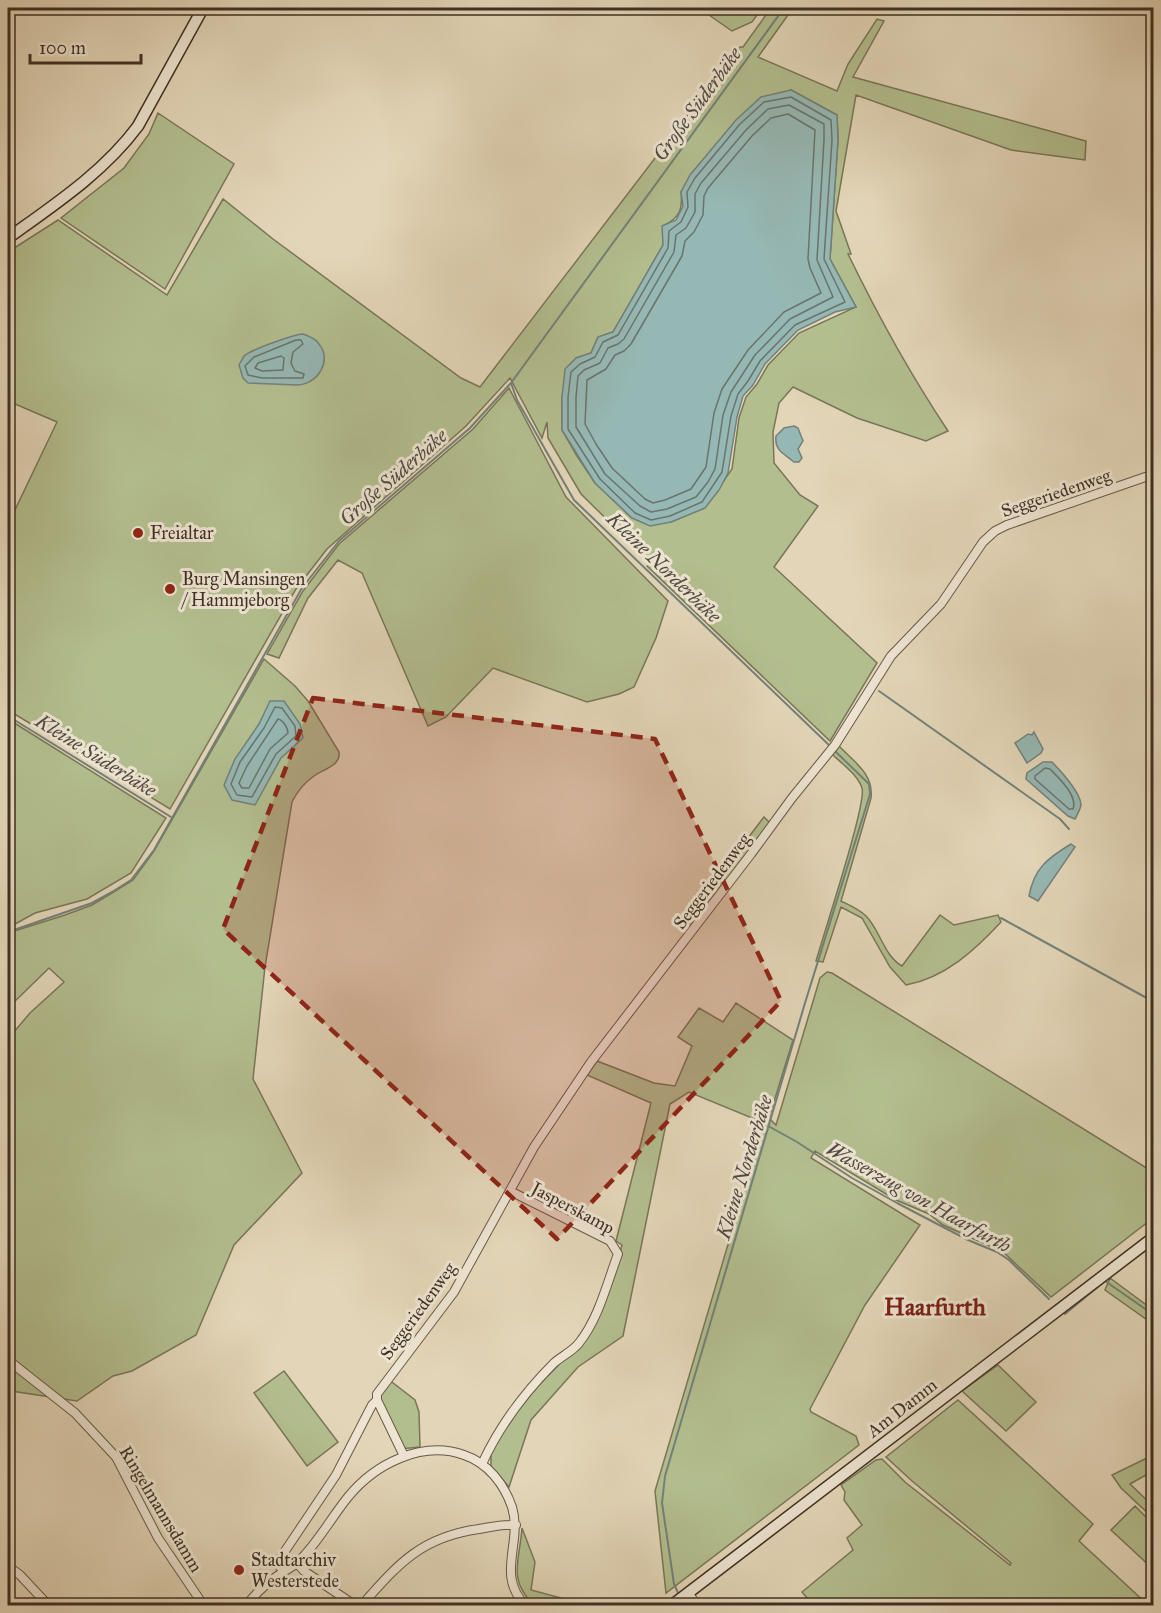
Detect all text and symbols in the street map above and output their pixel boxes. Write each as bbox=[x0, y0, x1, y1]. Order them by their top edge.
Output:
scale bar bbox=[30, 27, 141, 65]
text: 100 m bbox=[39, 37, 86, 59]
water label: Große Süderbäke bbox=[648, 42, 747, 165]
water label: Große Süderbäke bbox=[334, 423, 452, 530]
street label: Seggeriedenweg bbox=[998, 464, 1115, 523]
water label: Kleine Norderbäke bbox=[601, 506, 726, 628]
place label: Freialtar bbox=[150, 522, 214, 544]
marker: Freialtar bbox=[131, 526, 145, 540]
place label: Burg Mansingen / Hammjeborg bbox=[180, 568, 306, 612]
marker: Burg Mansingen / Hammjeborg bbox=[163, 582, 177, 596]
water label: Kleine Süderbäke bbox=[30, 708, 161, 802]
street label: Seggeriedenweg bbox=[669, 828, 757, 934]
water label: Kleine Norderbäke bbox=[710, 1092, 777, 1243]
water label: Wasserzug von Haarfurth bbox=[823, 1136, 1016, 1258]
street label: Jasperskamp bbox=[525, 1176, 618, 1240]
street label: Seggeriedenweg bbox=[375, 1258, 462, 1365]
district label: Haarfurth bbox=[884, 1292, 987, 1322]
street label: Am Damm bbox=[862, 1374, 942, 1443]
street label: Ringelmannsdamm bbox=[114, 1442, 207, 1577]
place label: Stadtarchiv Westerstede bbox=[251, 1549, 339, 1592]
marker: Stadtarchiv Westerstede bbox=[232, 1563, 246, 1577]

